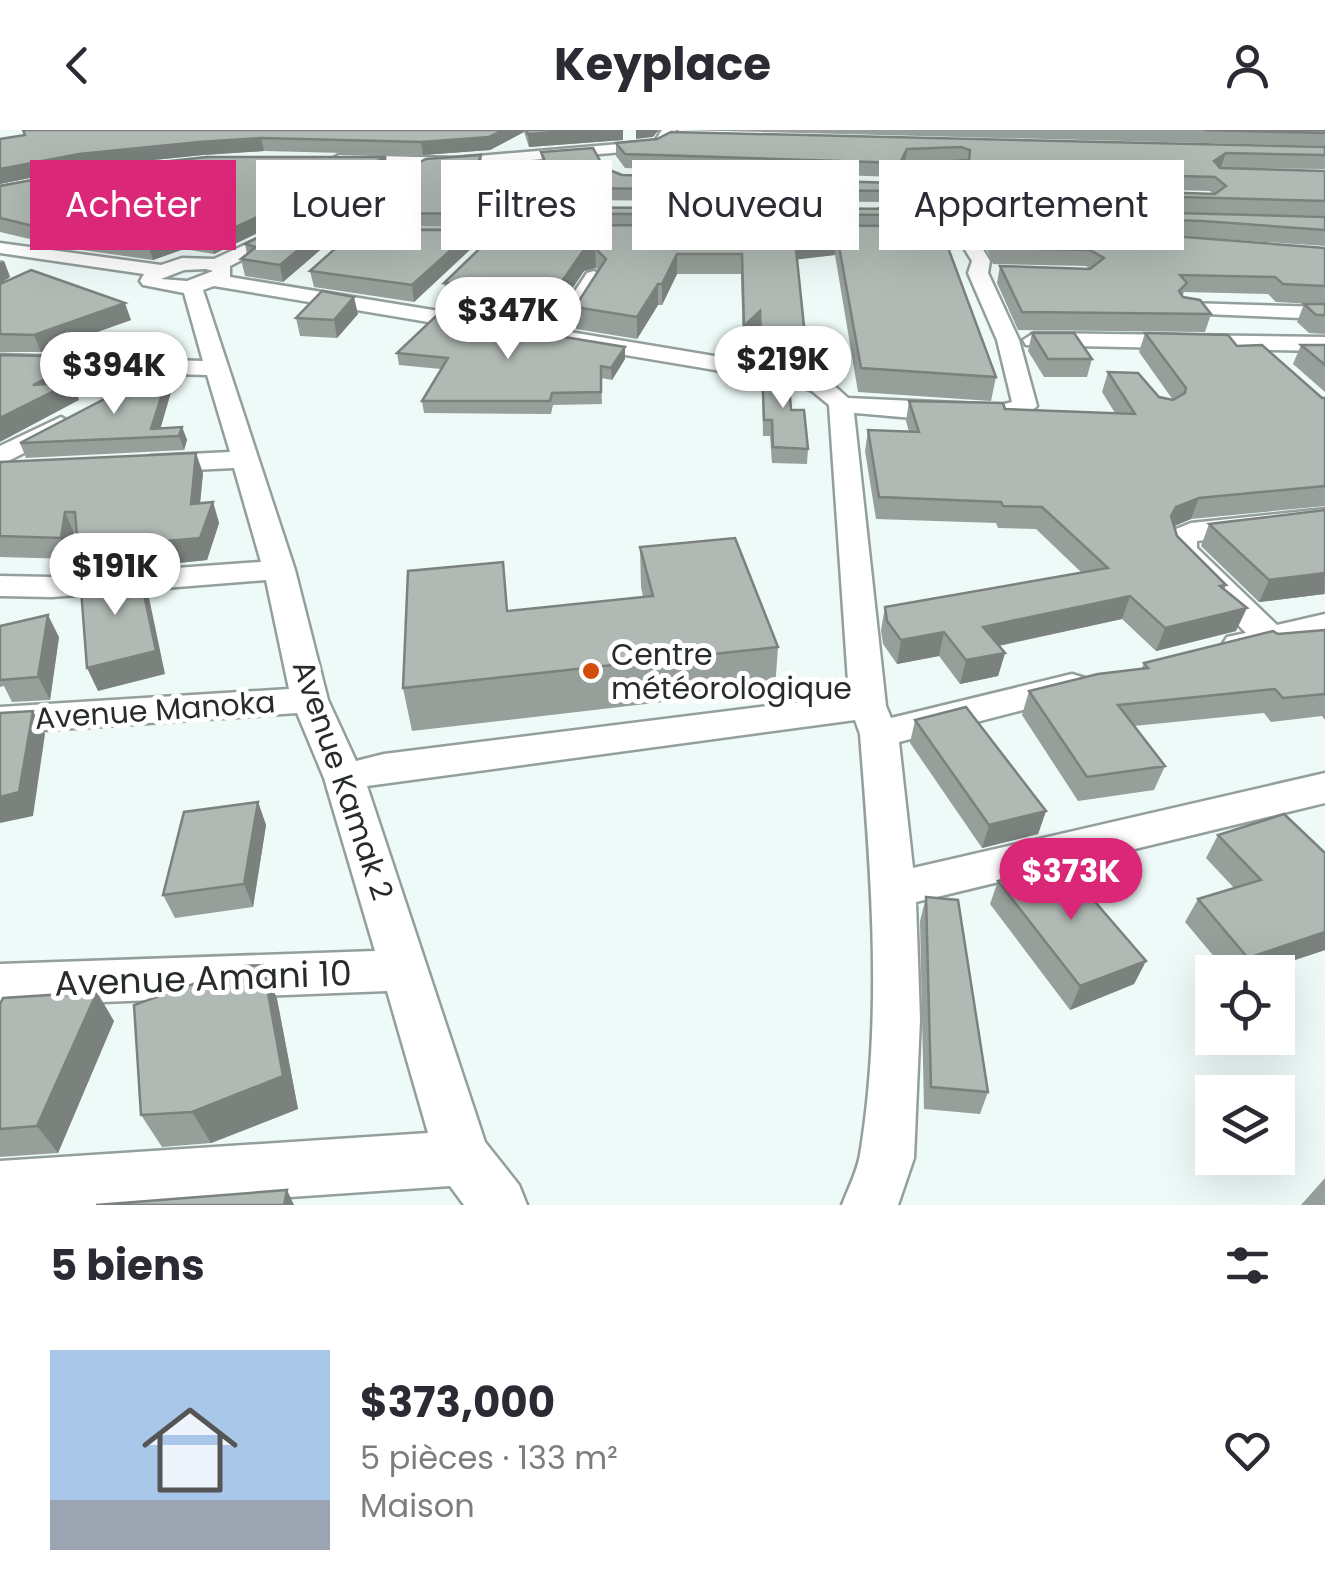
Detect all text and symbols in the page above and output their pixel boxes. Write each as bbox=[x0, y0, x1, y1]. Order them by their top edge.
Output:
text: Keyplace bbox=[554, 33, 771, 96]
icon: back bbox=[50, 38, 105, 93]
icon: person bbox=[1220, 38, 1275, 93]
chip: Acheter bbox=[30, 160, 236, 250]
chip: Louer bbox=[256, 160, 421, 250]
chip: Filtres bbox=[441, 160, 612, 250]
chip: Nouveau bbox=[632, 160, 859, 250]
chip: Appartement bbox=[879, 160, 1184, 250]
pin: $347K bbox=[438, 277, 578, 362]
text: $347K bbox=[457, 287, 559, 332]
pin: $219K bbox=[713, 326, 853, 411]
pin: $394K bbox=[44, 332, 184, 417]
text: $219K bbox=[736, 336, 830, 381]
text: $394K bbox=[62, 342, 166, 387]
pin: $191K bbox=[45, 533, 185, 618]
text: $191K bbox=[71, 543, 159, 588]
place label: Centre météorologique bbox=[611, 633, 852, 710]
street label: Avenue Kamak 2 bbox=[282, 654, 404, 906]
marker: Centre météorologique bbox=[580, 660, 602, 682]
street label: Avenue Manoka bbox=[33, 680, 277, 740]
pin: $373K bbox=[1001, 838, 1141, 923]
text: $373K bbox=[1021, 848, 1121, 893]
street label: Avenue Amani 10 bbox=[53, 948, 353, 1008]
map controls bbox=[1195, 955, 1295, 1175]
button: locate bbox=[1195, 955, 1295, 1055]
button: layers bbox=[1195, 1075, 1295, 1175]
text: 5 biens bbox=[50, 1236, 205, 1295]
icon: filters bbox=[1220, 1238, 1275, 1293]
text: $373,000 bbox=[360, 1373, 555, 1432]
icon: home bbox=[130, 1390, 250, 1510]
icon: heart bbox=[1220, 1423, 1275, 1478]
text: 5 pièces · 133 m² bbox=[360, 1435, 618, 1480]
text: Maison bbox=[360, 1483, 475, 1528]

